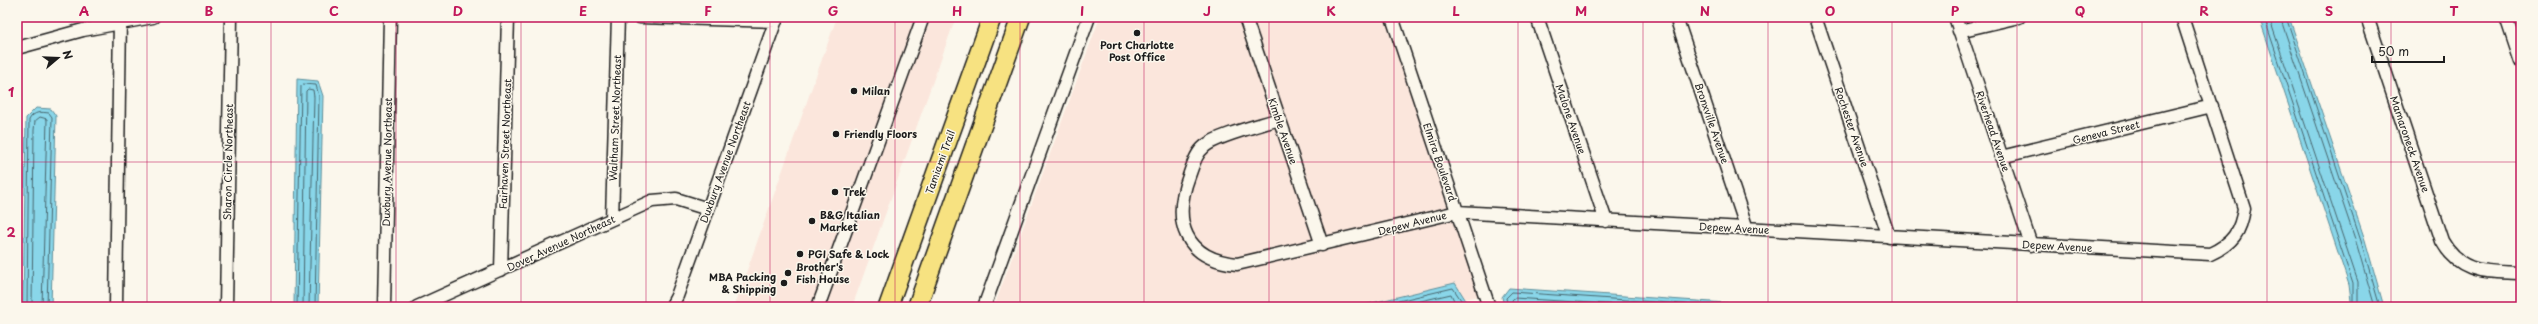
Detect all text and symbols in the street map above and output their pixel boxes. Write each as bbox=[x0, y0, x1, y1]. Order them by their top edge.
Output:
text: A bbox=[79, 1, 89, 20]
text: B bbox=[205, 1, 214, 20]
text: C bbox=[329, 1, 339, 20]
text: D bbox=[453, 1, 463, 20]
text: E bbox=[579, 1, 587, 20]
text: F bbox=[704, 1, 712, 20]
text: G bbox=[828, 1, 838, 20]
text: H bbox=[952, 1, 962, 20]
text: I bbox=[1080, 1, 1084, 20]
text: J bbox=[1203, 1, 1211, 20]
text: K bbox=[1326, 1, 1336, 20]
text: L bbox=[1452, 1, 1460, 20]
text: M bbox=[1575, 1, 1587, 20]
text: N bbox=[1700, 1, 1710, 20]
text: O bbox=[1825, 1, 1835, 20]
text: P bbox=[1951, 1, 1960, 20]
text: Q bbox=[2075, 1, 2085, 20]
text: R bbox=[2199, 1, 2209, 20]
text: S bbox=[2325, 1, 2333, 20]
text: T bbox=[2450, 1, 2459, 20]
marker: Port Charlotte Post Office bbox=[1132, 28, 1142, 38]
place label: Port Charlotte Post Office bbox=[1100, 37, 1175, 64]
north arrow bbox=[38, 38, 78, 78]
scale bar bbox=[2372, 38, 2444, 64]
text: 50 m bbox=[2378, 42, 2409, 60]
text: N bbox=[58, 48, 77, 62]
street label: Waltham Street Northeast bbox=[605, 55, 624, 181]
street label: Fairhaven Street Northeast bbox=[495, 79, 514, 209]
street label: Bronxville Avenue bbox=[1692, 80, 1734, 166]
text: 1 bbox=[8, 82, 14, 101]
street label: Malone Avenue bbox=[1552, 82, 1591, 156]
place label: Milan bbox=[862, 83, 890, 98]
street label: Rochester Avenue bbox=[1832, 85, 1873, 169]
marker: Milan bbox=[849, 86, 859, 96]
street label: Riverhead Avenue bbox=[1973, 88, 2015, 174]
street label: Mamaroneck Avenue bbox=[2387, 94, 2434, 195]
street label: Kimble Avenue bbox=[1265, 96, 1302, 167]
street label: Duxbury Avenue Northeast bbox=[378, 97, 395, 226]
street label: Duxbury Avenue Northeast bbox=[695, 99, 754, 225]
street label: Sharon Circle Northeast bbox=[219, 104, 236, 220]
street label: Geneva Street bbox=[2071, 116, 2141, 147]
street label: Elmira Boulevard bbox=[1420, 120, 1461, 203]
place label: Friendly Floors bbox=[844, 126, 917, 141]
street label: Tamiami Trail bbox=[921, 127, 958, 196]
marker: Friendly Floors bbox=[831, 129, 841, 139]
place label: Trek bbox=[843, 184, 866, 199]
marker: Trek bbox=[830, 187, 840, 197]
place label: B&G Italian Market bbox=[820, 207, 880, 234]
street label: Depew Avenue bbox=[1376, 207, 1449, 238]
street label: Dover Avenue Northeast bbox=[504, 211, 617, 274]
marker: B&G Italian Market bbox=[807, 216, 817, 226]
street label: Depew Avenue bbox=[1698, 218, 1770, 237]
text: 2 bbox=[6, 222, 16, 241]
street label: Depew Avenue bbox=[2021, 236, 2093, 255]
place label: PGI Safe & Lock bbox=[808, 246, 890, 261]
marker: PGI Safe & Lock bbox=[795, 249, 805, 259]
place label: Brother's Fish House bbox=[796, 259, 850, 286]
marker: Brother's Fish House bbox=[783, 268, 793, 278]
place label: MBA Packing & Shipping bbox=[709, 269, 776, 296]
marker: MBA Packing & Shipping bbox=[779, 278, 789, 288]

